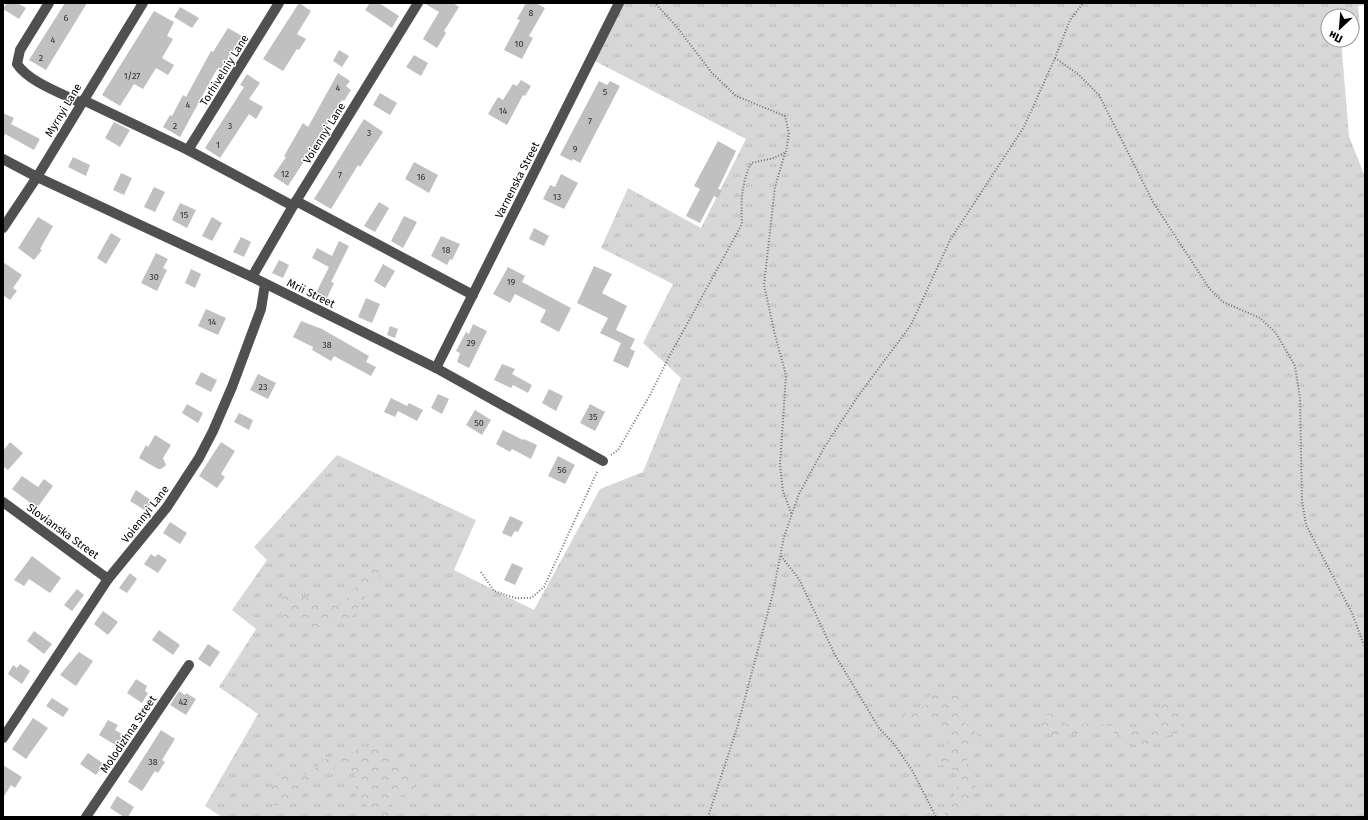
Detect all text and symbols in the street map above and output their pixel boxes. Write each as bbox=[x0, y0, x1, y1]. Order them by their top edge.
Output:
house number: 8 bbox=[529, 8, 534, 18]
north arrow bbox=[1320, 8, 1360, 48]
house number: 6 bbox=[64, 13, 69, 23]
text: Пн bbox=[1327, 28, 1345, 45]
street label: Torhivelniy Lane bbox=[197, 32, 252, 108]
house number: 4 bbox=[51, 35, 56, 45]
house number: 10 bbox=[515, 39, 523, 49]
house number: 2 bbox=[39, 53, 43, 63]
house number: 1/27 bbox=[124, 71, 140, 81]
street label: Myrnyi Lane bbox=[42, 81, 84, 139]
house number: 4 bbox=[336, 83, 341, 93]
house number: 5 bbox=[603, 87, 608, 97]
house number: 4 bbox=[186, 100, 191, 110]
street label: Voiennyi Lane bbox=[301, 100, 348, 166]
house number: 14 bbox=[499, 106, 508, 116]
house number: 7 bbox=[588, 116, 592, 126]
house number: 2 bbox=[173, 121, 177, 131]
house number: 3 bbox=[228, 121, 232, 131]
house number: 3 bbox=[367, 128, 371, 138]
house number: 1 bbox=[216, 140, 220, 150]
street label: Varnenska Street bbox=[493, 140, 542, 221]
house number: 9 bbox=[573, 144, 578, 154]
house number: 12 bbox=[281, 169, 289, 179]
house number: 7 bbox=[338, 170, 342, 180]
house number: 16 bbox=[417, 172, 426, 182]
house number: 13 bbox=[553, 192, 561, 202]
house number: 15 bbox=[180, 210, 189, 220]
house number: 18 bbox=[442, 245, 450, 255]
house number: 30 bbox=[149, 272, 159, 282]
street label: Mrii Street bbox=[285, 276, 337, 311]
house number: 19 bbox=[507, 277, 516, 287]
house number: 14 bbox=[208, 317, 217, 327]
house number: 29 bbox=[466, 338, 476, 348]
house number: 38 bbox=[322, 340, 332, 350]
house number: 23 bbox=[259, 382, 267, 392]
house number: 35 bbox=[588, 412, 598, 422]
house number: 50 bbox=[474, 418, 484, 428]
house number: 56 bbox=[557, 465, 567, 475]
street label: Voiennyi Lane bbox=[119, 483, 172, 546]
street label: Slovianska Street bbox=[24, 501, 101, 562]
street label: Molodizhna Street bbox=[98, 693, 159, 776]
house number: 42 bbox=[178, 697, 188, 707]
house number: 38 bbox=[148, 757, 158, 767]

